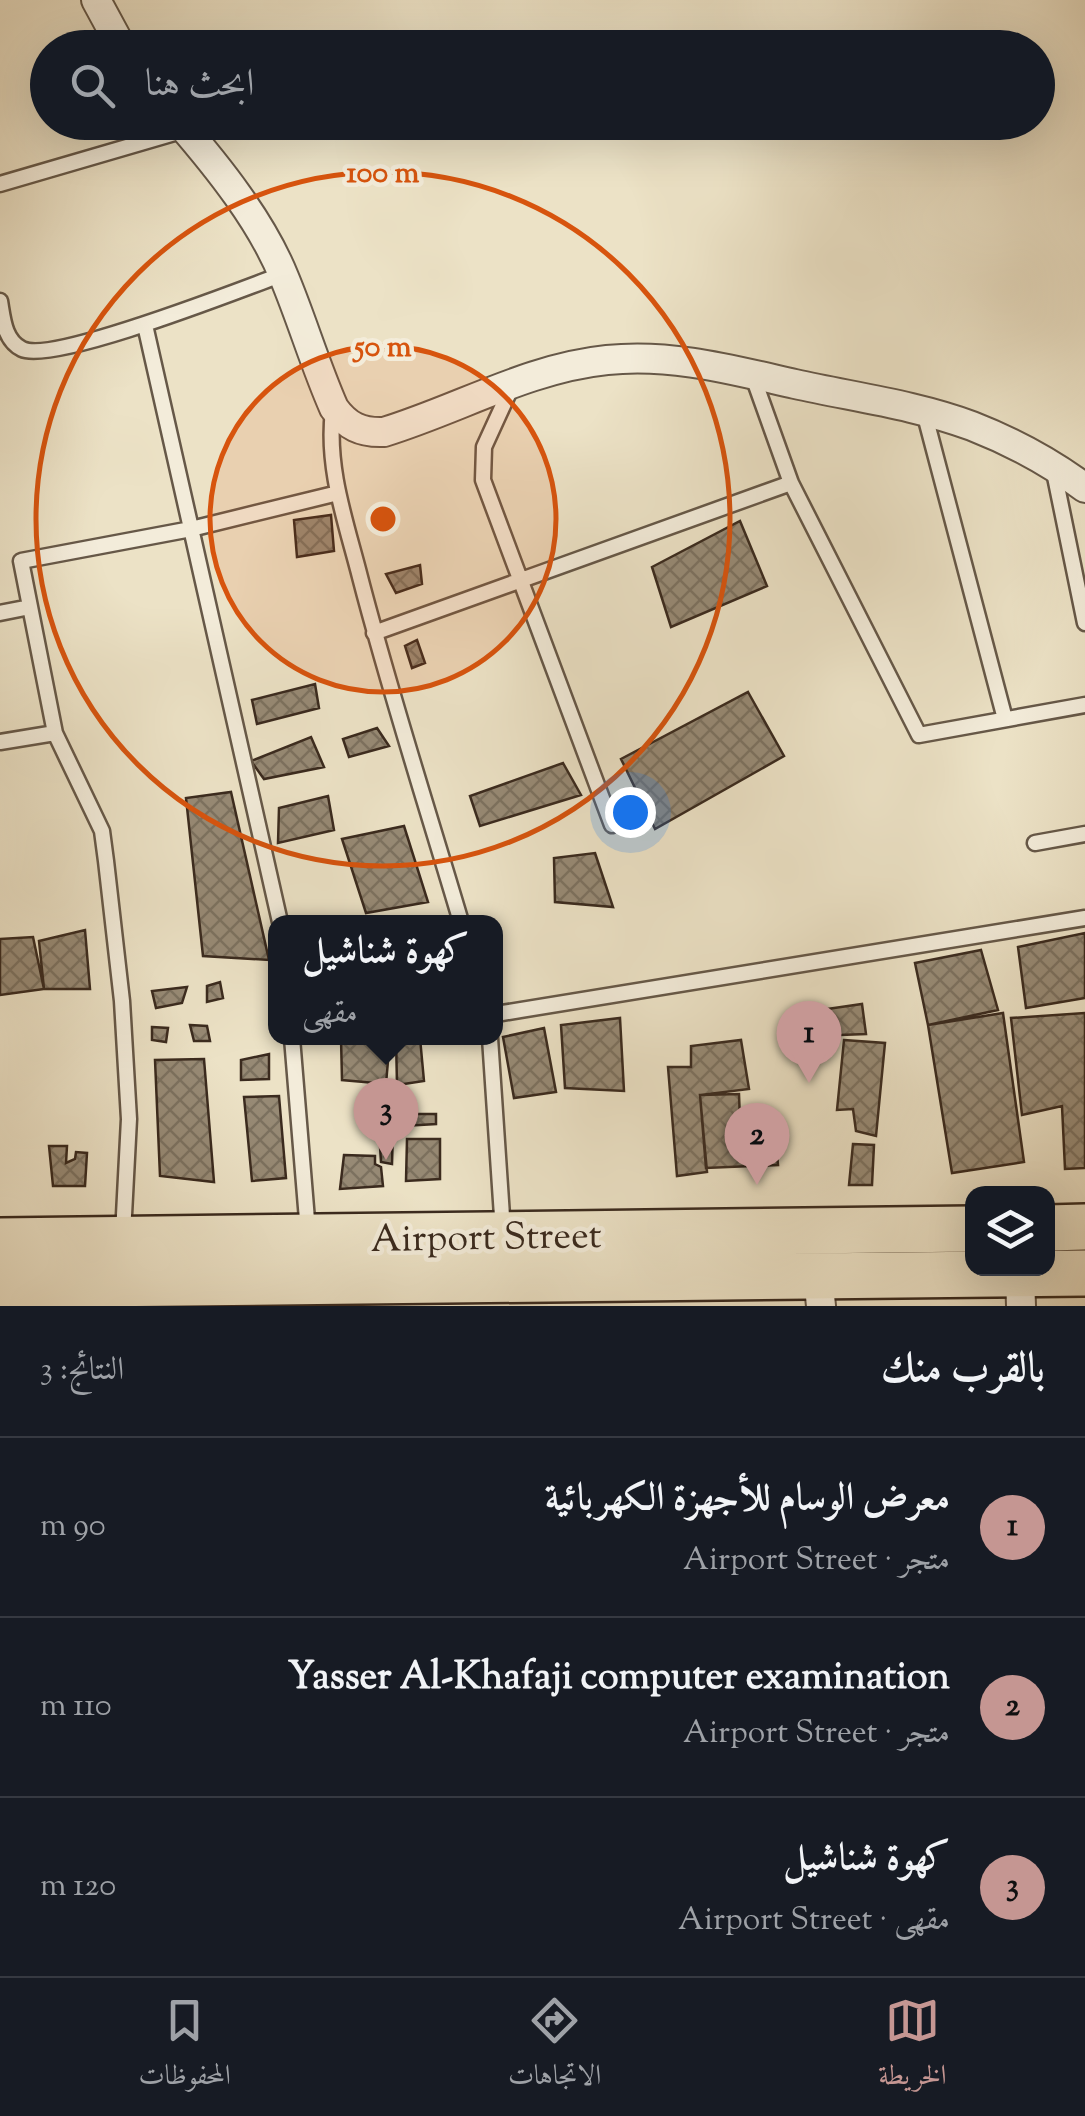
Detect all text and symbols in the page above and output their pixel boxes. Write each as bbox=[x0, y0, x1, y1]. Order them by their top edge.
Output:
search box bbox=[30, 30, 1055, 140]
icon: search bbox=[65, 58, 120, 113]
text: ابحث هنا bbox=[145, 59, 254, 113]
text: 100 m bbox=[347, 153, 420, 196]
text: 50 m bbox=[352, 327, 412, 370]
centre of rings bbox=[365, 501, 401, 537]
your location bbox=[605, 787, 656, 838]
popup bbox=[268, 915, 503, 1045]
text: كهوة شناشيل bbox=[302, 926, 469, 980]
text: مقهى bbox=[302, 991, 358, 1037]
pin: 1 bbox=[776, 1000, 842, 1083]
pin: 3 bbox=[354, 1078, 418, 1160]
pin: 2 bbox=[724, 1102, 790, 1185]
map controls bbox=[965, 1186, 1055, 1276]
button: layers bbox=[965, 1186, 1055, 1276]
street label: Airport Street bbox=[370, 1211, 602, 1269]
text: بالقرب منك bbox=[881, 1341, 1045, 1401]
text: النتائج: 3 bbox=[40, 1348, 124, 1394]
text: معرض الوسام للأجهزة الكهربائية bbox=[545, 1473, 950, 1527]
text: 90 m bbox=[40, 1504, 106, 1550]
text: 1 bbox=[1007, 1504, 1018, 1550]
text: متجر · Airport Street bbox=[683, 1538, 950, 1584]
text: Yasser Al-Khafaji computer examination bbox=[288, 1652, 950, 1706]
text: 110 m bbox=[40, 1684, 112, 1730]
text: 2 bbox=[1005, 1684, 1020, 1730]
text: متجر · Airport Street bbox=[683, 1711, 950, 1757]
text: كهوة شناشيل bbox=[783, 1833, 950, 1887]
text: 120 m bbox=[40, 1864, 116, 1910]
text: 3 bbox=[1006, 1864, 1019, 1910]
text: مقهى · Airport Street bbox=[678, 1898, 950, 1944]
tab: المحفوظات bbox=[139, 1993, 231, 2102]
tab: الاتجاهات bbox=[508, 1993, 601, 2102]
tab: الخريطة bbox=[878, 1993, 946, 2102]

